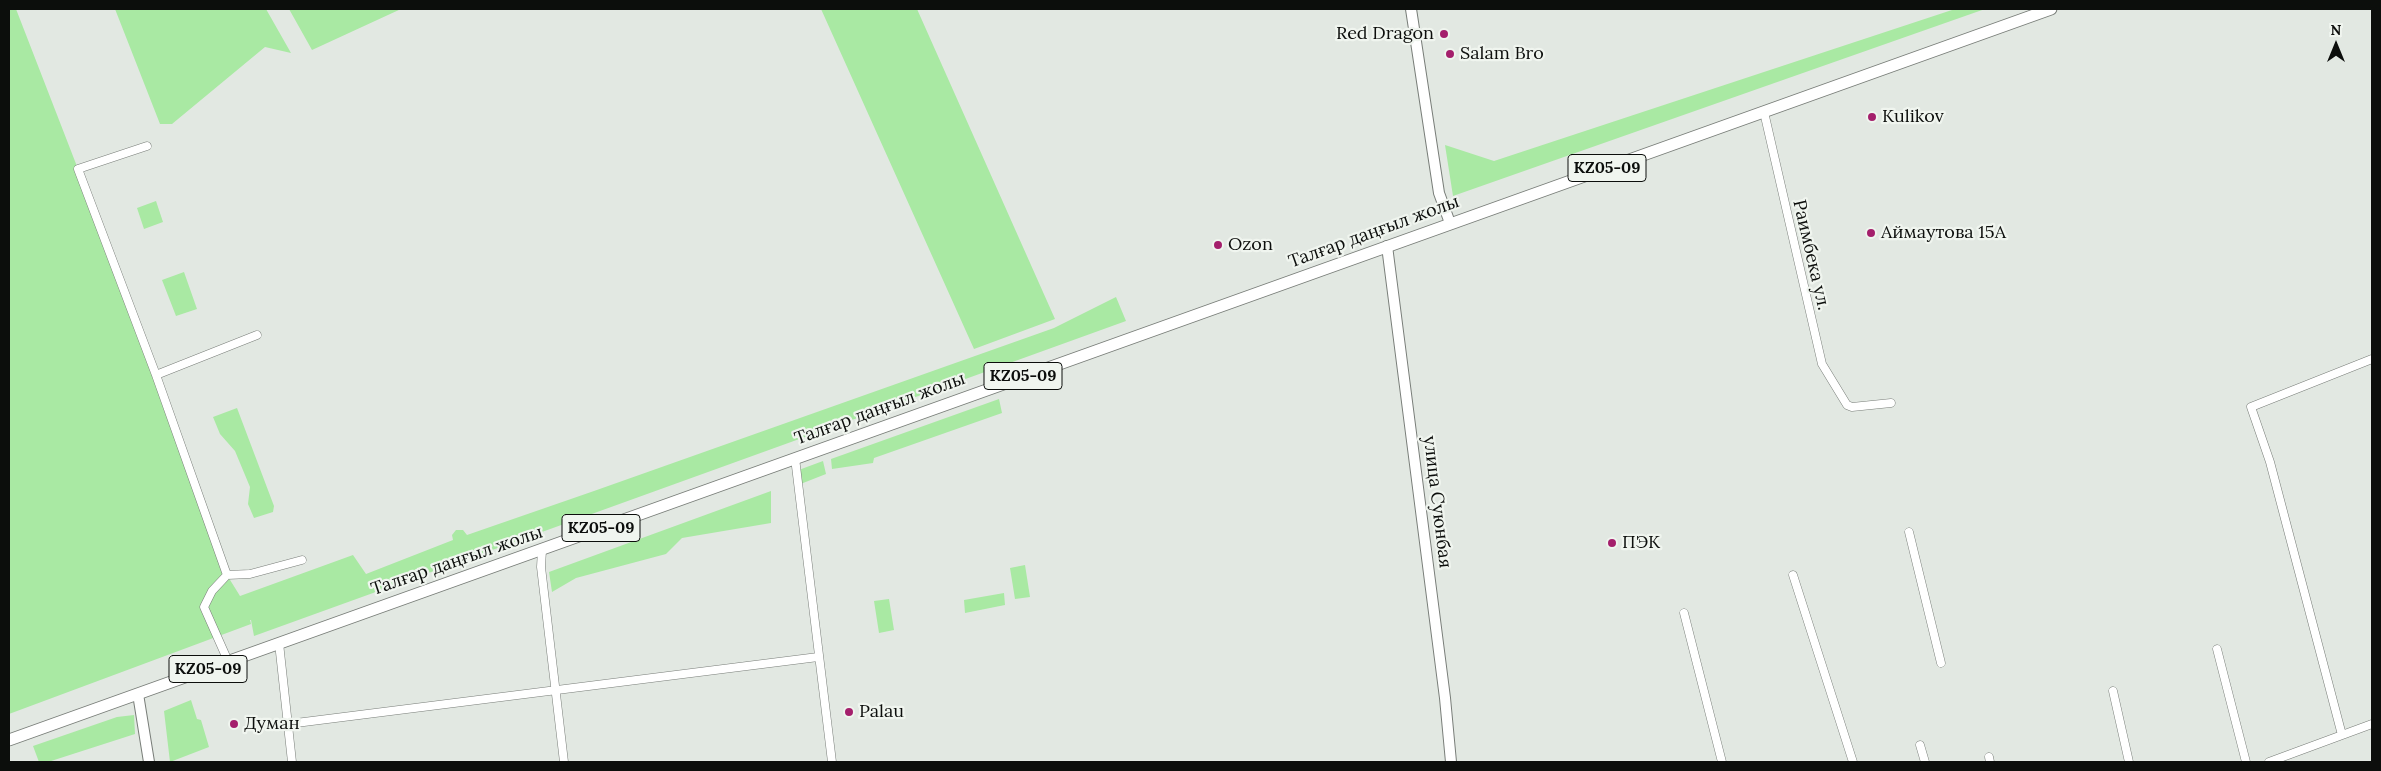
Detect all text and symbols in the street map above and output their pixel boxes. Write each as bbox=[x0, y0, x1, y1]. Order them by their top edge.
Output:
north arrow bbox=[2311, 20, 2361, 70]
text: N bbox=[2331, 21, 2341, 39]
place label: Red Dragon bbox=[1336, 23, 1434, 45]
marker: Red Dragon bbox=[1438, 28, 1450, 40]
place label: Salam Bro bbox=[1460, 43, 1544, 65]
marker: Salam Bro bbox=[1444, 48, 1456, 60]
place label: Kulikov bbox=[1882, 106, 1944, 128]
marker: Kulikov bbox=[1866, 111, 1878, 123]
road number: KZ05-09 bbox=[1568, 154, 1646, 182]
street label: Талғар даңғыл жолы bbox=[1286, 191, 1462, 273]
street label: Раимбека ул. bbox=[1788, 198, 1834, 312]
place label: Аймаутова 15А bbox=[1881, 222, 2006, 244]
marker: Аймаутова 15А bbox=[1865, 227, 1877, 239]
place label: Ozon bbox=[1228, 234, 1273, 256]
marker: Ozon bbox=[1212, 239, 1224, 251]
road number: KZ05-09 bbox=[984, 362, 1062, 390]
street label: Талғар даңғыл жолы bbox=[792, 368, 968, 450]
street label: улица Суюнбая bbox=[1418, 435, 1456, 569]
road number: KZ05-09 bbox=[562, 514, 640, 542]
street label: Талғар даңғыл жолы bbox=[368, 521, 546, 601]
place label: ПЭК bbox=[1622, 532, 1660, 554]
marker: ПЭК bbox=[1606, 537, 1618, 549]
road number: KZ05-09 bbox=[169, 656, 247, 682]
place label: Palau bbox=[859, 701, 904, 723]
marker: Palau bbox=[843, 706, 855, 718]
place label: Думан bbox=[244, 713, 300, 735]
marker: Думан bbox=[228, 718, 240, 730]

